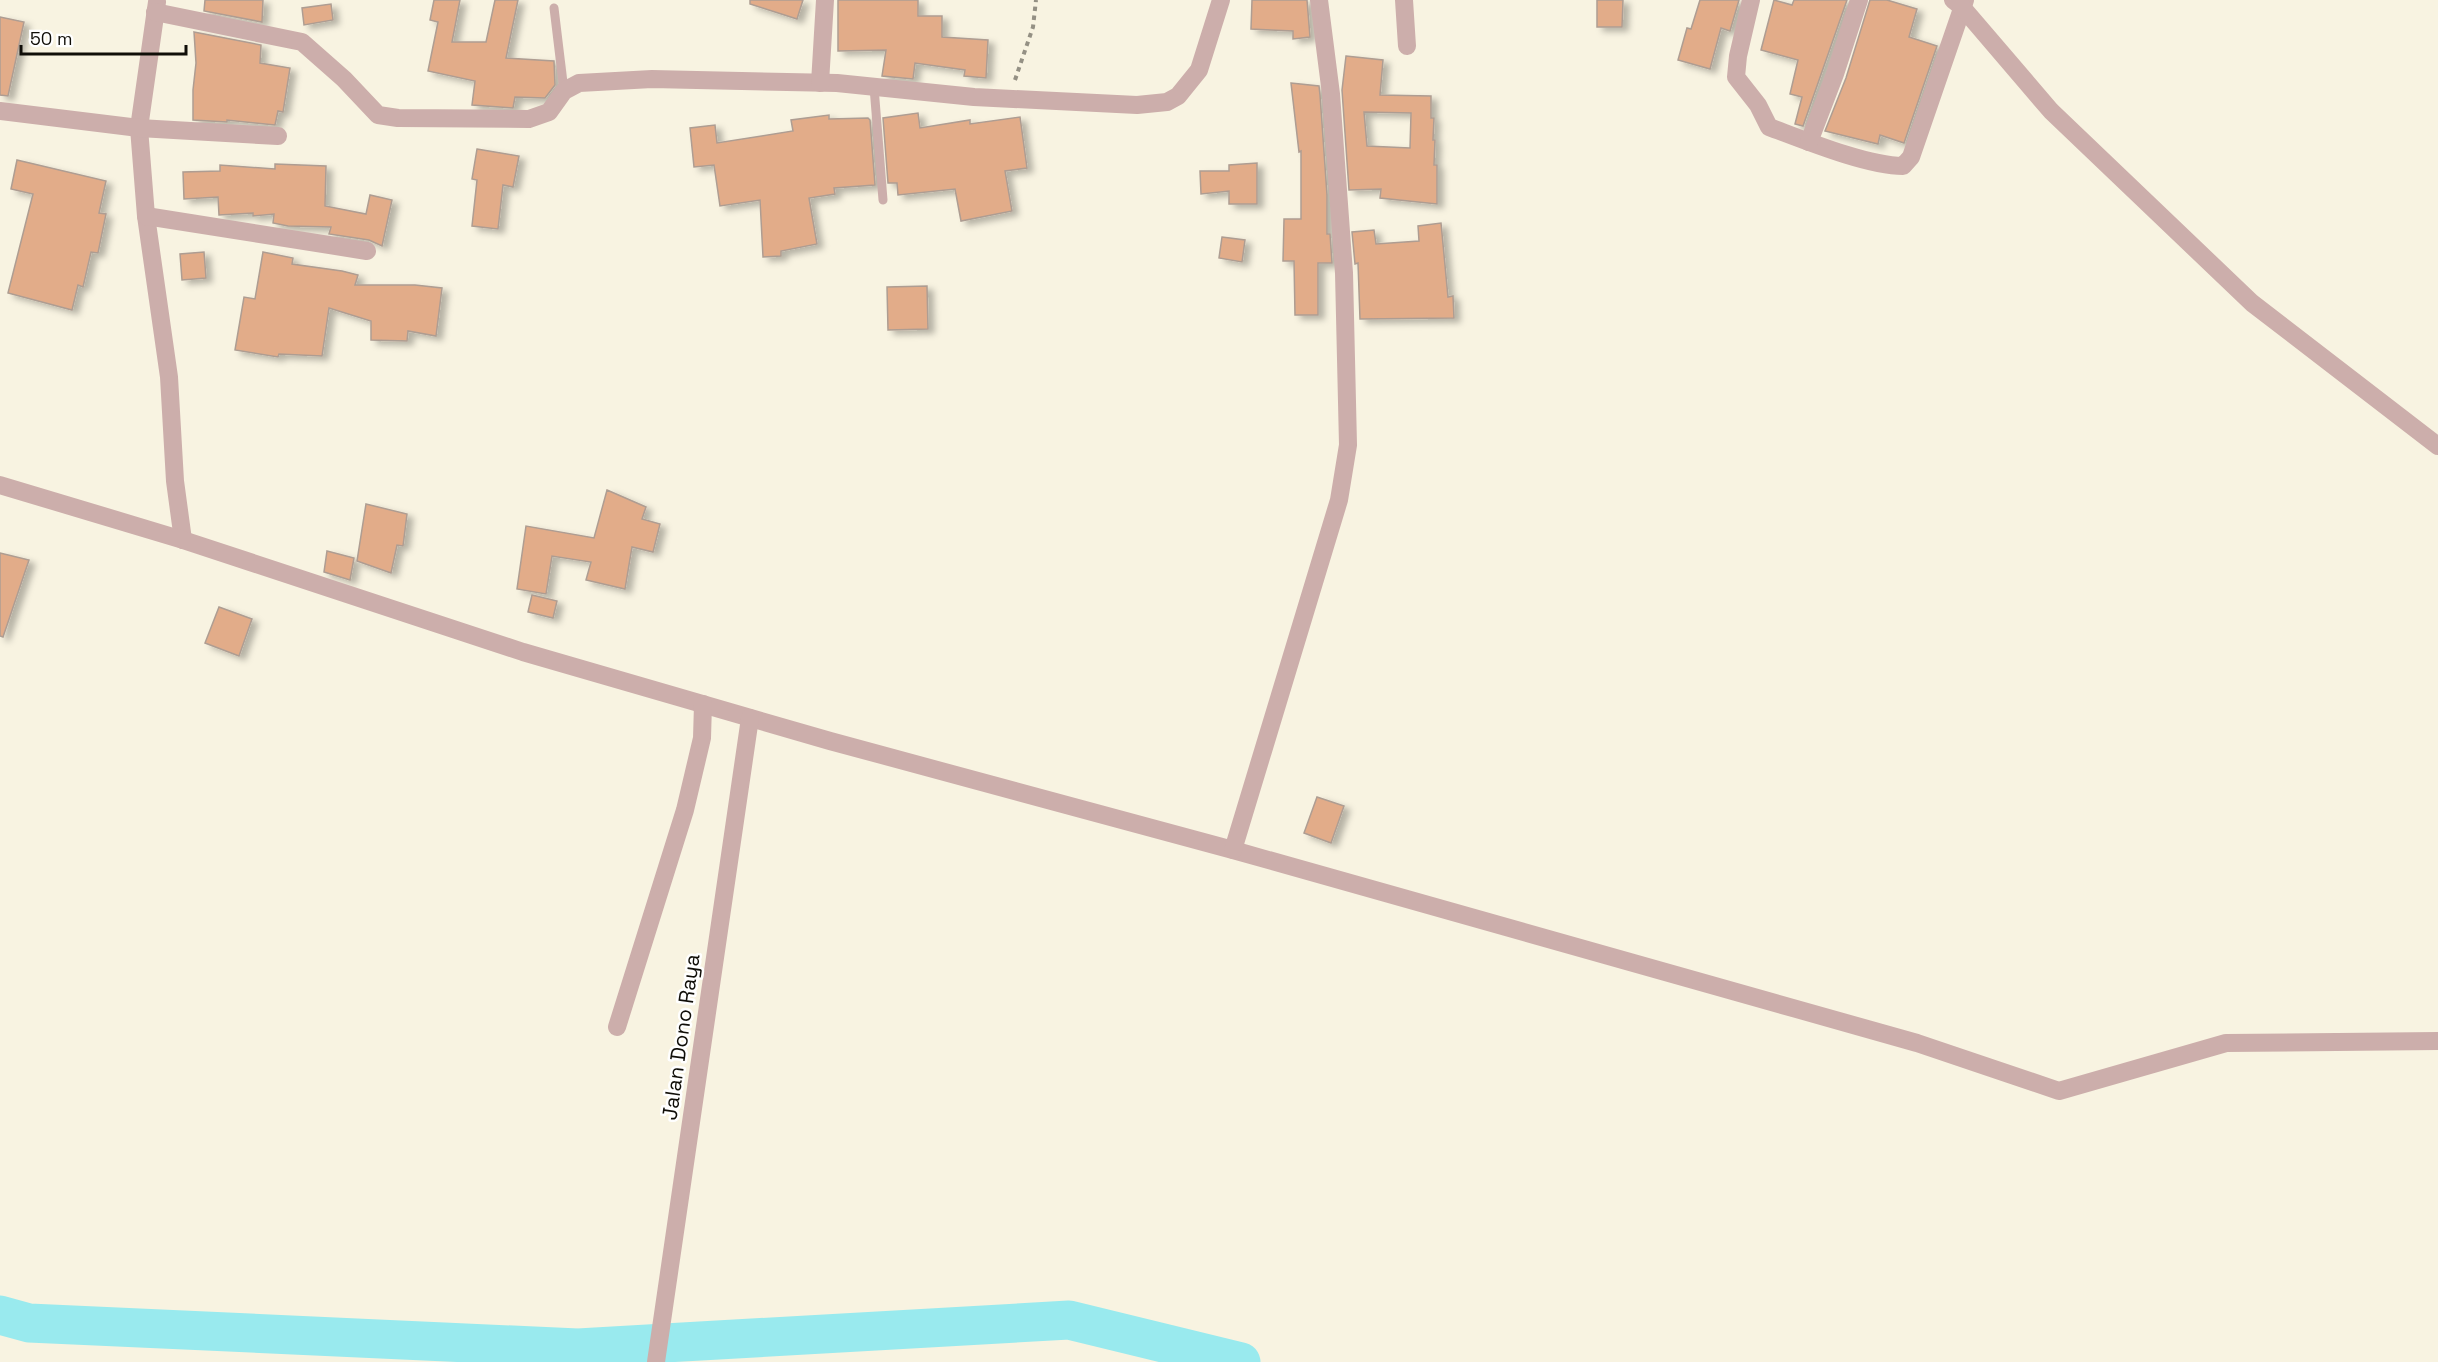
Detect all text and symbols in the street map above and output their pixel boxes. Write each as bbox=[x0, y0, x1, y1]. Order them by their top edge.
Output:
scale bar bbox=[21, 18, 186, 56]
text: 50 m bbox=[30, 27, 72, 50]
street label: Jalan Dono Raya bbox=[655, 952, 706, 1122]

